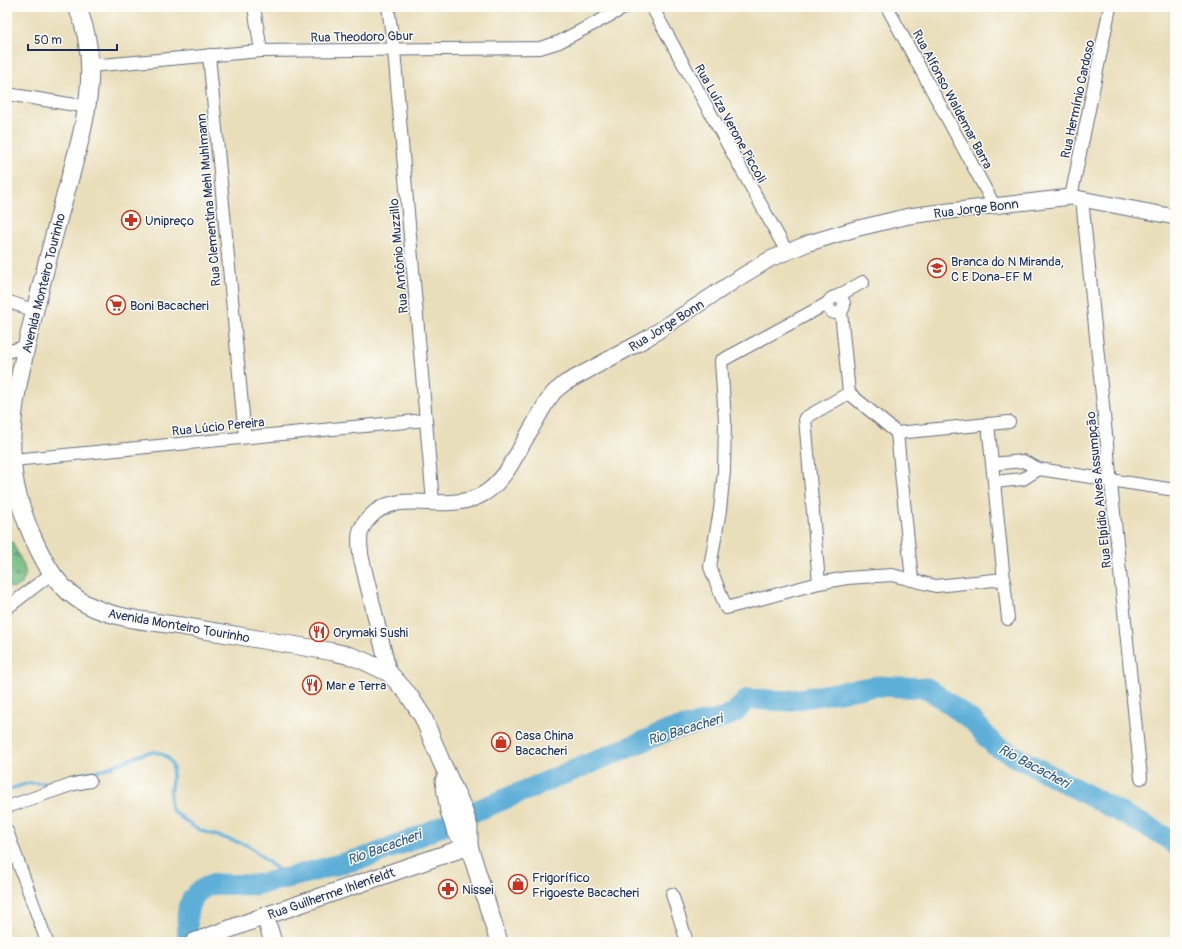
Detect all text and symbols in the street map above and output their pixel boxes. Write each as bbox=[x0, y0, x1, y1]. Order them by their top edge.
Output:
scale bar bbox=[28, 26, 117, 52]
street label: Rua Alfonso Waldemar Barra bbox=[909, 27, 996, 172]
street label: Rua Theodoro Gbur bbox=[310, 28, 414, 46]
text: 50 m bbox=[34, 33, 62, 48]
street label: Rua Hermínio Cardoso bbox=[1058, 39, 1098, 160]
street label: Rua Luíza Verone Piccoli bbox=[691, 61, 769, 186]
street label: Rua Clementina Mehl Muhlmann bbox=[193, 113, 225, 287]
street label: Rua Jorge Bonn bbox=[933, 196, 1020, 222]
street label: Rua Antônio Muzzillo bbox=[386, 198, 412, 314]
pharmacy icon: Unipreço bbox=[120, 209, 142, 231]
street label: Avenida Monteiro Tourinho bbox=[19, 212, 69, 355]
place label: Unipreço bbox=[145, 213, 194, 229]
place label: Branca do N Miranda, C E Dona-EF M bbox=[951, 254, 1064, 285]
school or university icon: Branca do N Miranda, C E Dona-EF M bbox=[926, 257, 948, 279]
supermarket icon: Boni Bacacheri bbox=[105, 294, 127, 316]
street label: Rua Jorge Bonn bbox=[626, 296, 707, 355]
place label: Boni Bacacheri bbox=[130, 298, 209, 314]
street label: Rua Elpídio Alves Assumpção bbox=[1083, 411, 1115, 569]
street label: Rua Lúcio Pereira bbox=[171, 414, 265, 440]
street label: Avenida Monteiro Tourinho bbox=[107, 606, 251, 646]
restaurant icon: Orymaki Sushi bbox=[308, 621, 330, 643]
place label: Orymaki Sushi bbox=[333, 625, 408, 641]
restaurant icon: Mar e Terra bbox=[301, 674, 323, 696]
place label: Mar e Terra bbox=[326, 678, 386, 694]
water label: Rio Bacacheri bbox=[646, 709, 727, 749]
place label: Casa China Bacacheri bbox=[515, 728, 574, 759]
shop icon: Casa China Bacacheri bbox=[490, 731, 512, 753]
water label: Rio Bacacheri bbox=[996, 741, 1074, 793]
water label: Rio Bacacheri bbox=[345, 825, 426, 869]
street label: Rua Guilherme Ihlenfeldt bbox=[266, 864, 398, 923]
place label: Frigorífico Frigoeste Bacacheri bbox=[532, 870, 639, 901]
shop icon: Frigorífico Frigoeste Bacacheri bbox=[507, 873, 529, 895]
pharmacy icon: Nissei bbox=[437, 878, 459, 900]
place label: Nissei bbox=[462, 882, 493, 898]

